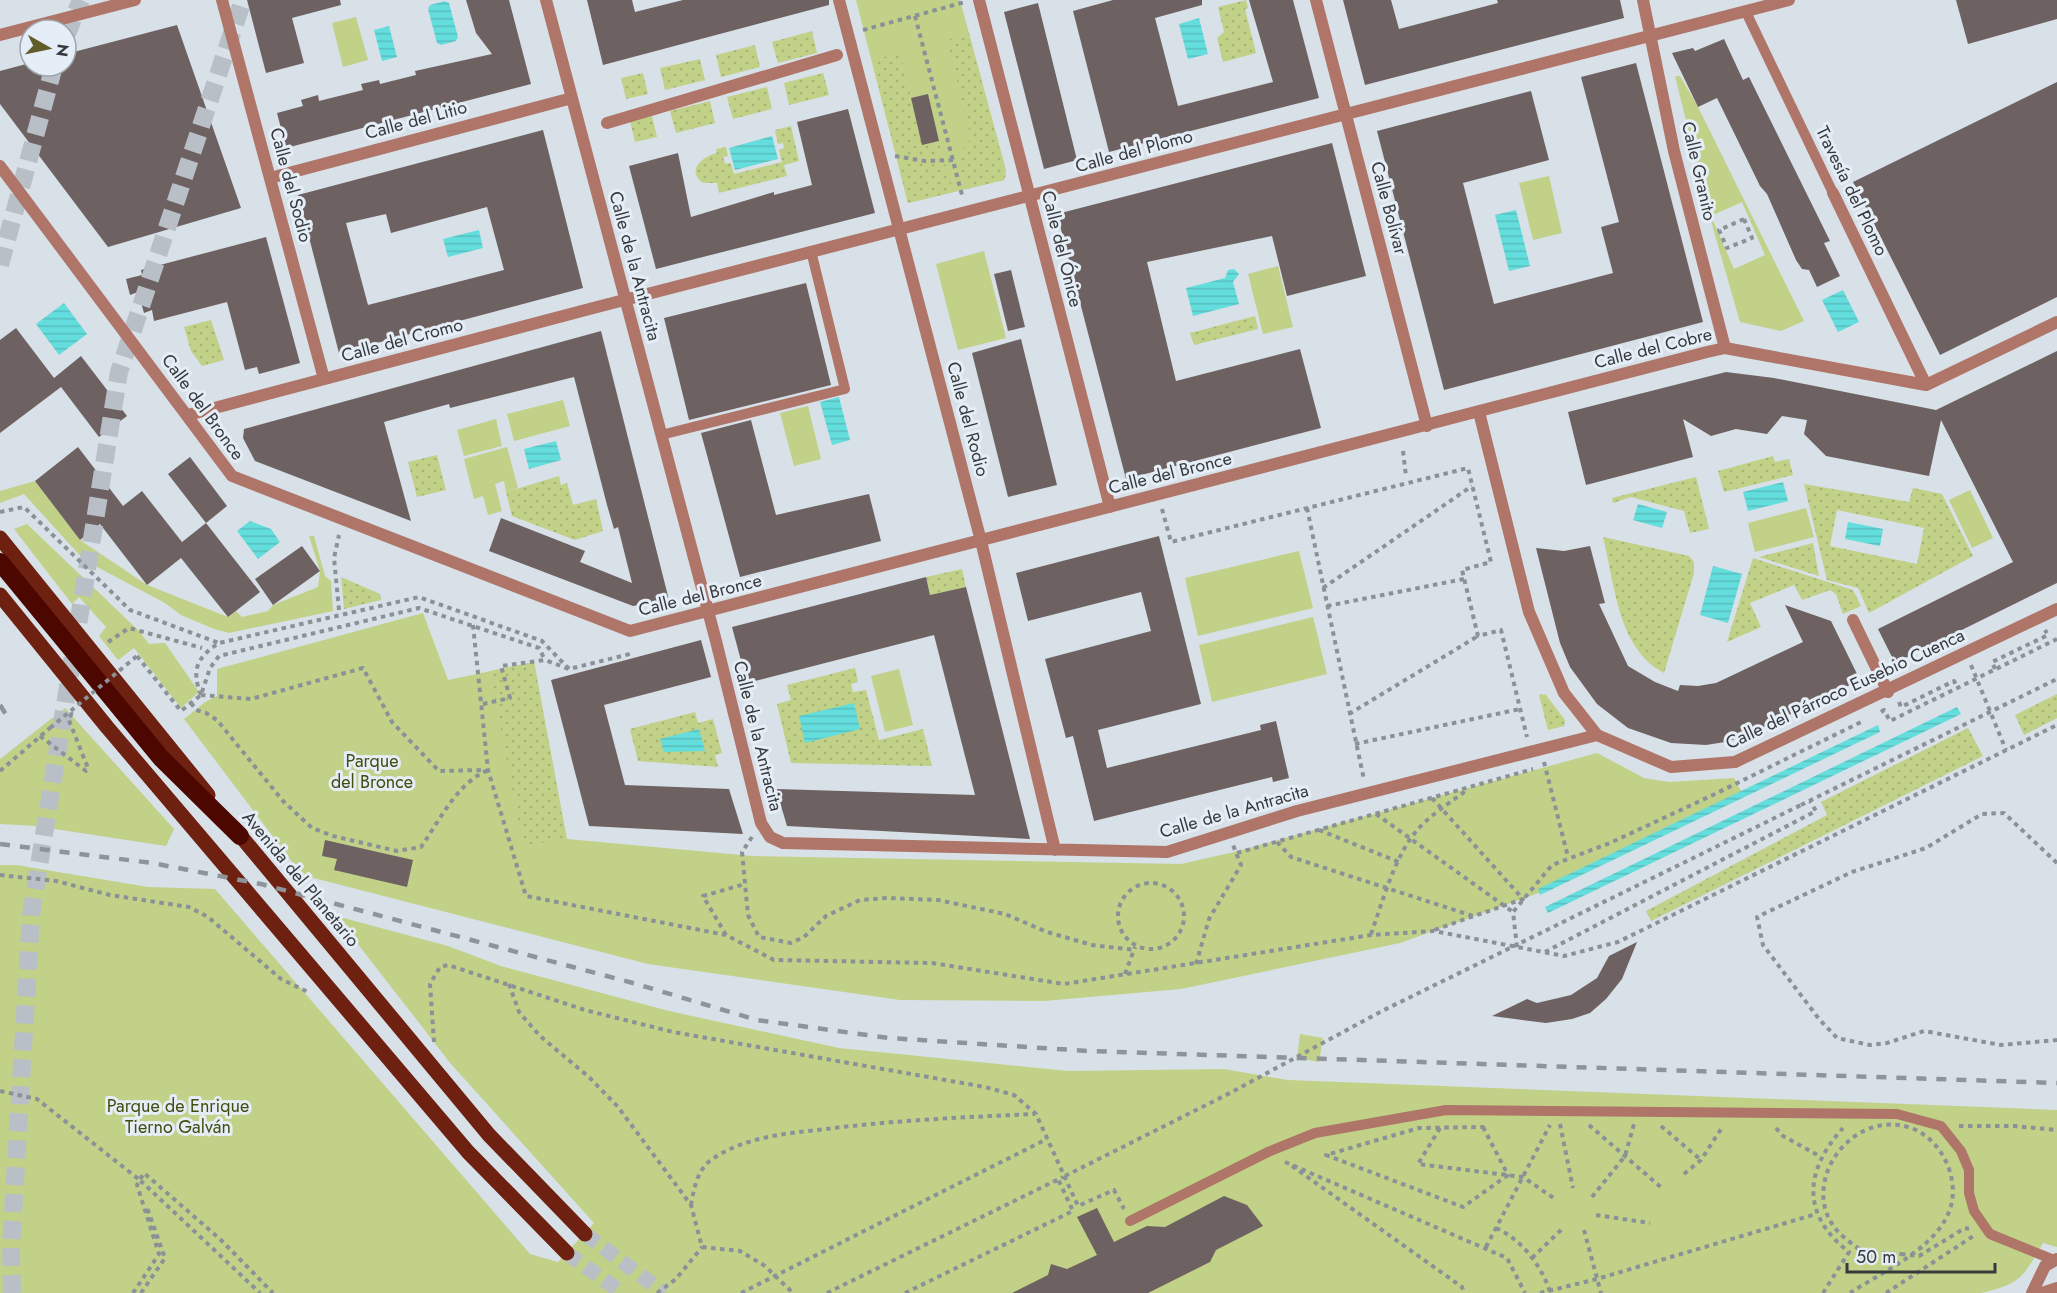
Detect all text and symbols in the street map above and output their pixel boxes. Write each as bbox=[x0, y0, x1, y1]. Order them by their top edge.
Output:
north arrow bbox=[18, 18, 78, 78]
text: N bbox=[50, 42, 75, 58]
street label: Calle del Litio bbox=[362, 94, 470, 146]
street label: Calle Granito bbox=[1675, 119, 1723, 223]
street label: Travesía del Plomo bbox=[1809, 122, 1895, 260]
street label: Calle del Plomo bbox=[1072, 123, 1196, 179]
street label: Calle del Sodio bbox=[263, 125, 319, 245]
street label: Calle Bolívar bbox=[1364, 159, 1414, 258]
street label: Calle de la Antracita bbox=[603, 188, 667, 344]
street label: Calle del Ónice bbox=[1035, 188, 1089, 310]
street label: Calle del Cromo bbox=[338, 311, 466, 369]
street label: Calle del Cobre bbox=[1591, 321, 1715, 375]
street label: Calle del Bronce bbox=[155, 348, 251, 466]
street label: Calle del Rodio bbox=[940, 359, 996, 479]
street label: Calle del Bronce bbox=[1106, 445, 1234, 501]
street label: Calle del Bronce bbox=[636, 567, 764, 623]
street label: Calle del Párroco Eusebio Cuenca bbox=[1721, 622, 1969, 756]
street label: Calle de la Antracita bbox=[727, 658, 789, 814]
park label: Parque del Bronce bbox=[331, 748, 413, 795]
street label: Calle de la Antracita bbox=[1156, 777, 1312, 845]
street label: Avenida del Planetario bbox=[236, 805, 366, 953]
park label: Parque de Enrique Tierno Galván bbox=[107, 1093, 249, 1140]
scale bar bbox=[1847, 1236, 1996, 1274]
text: 50 m bbox=[1856, 1244, 1896, 1270]

